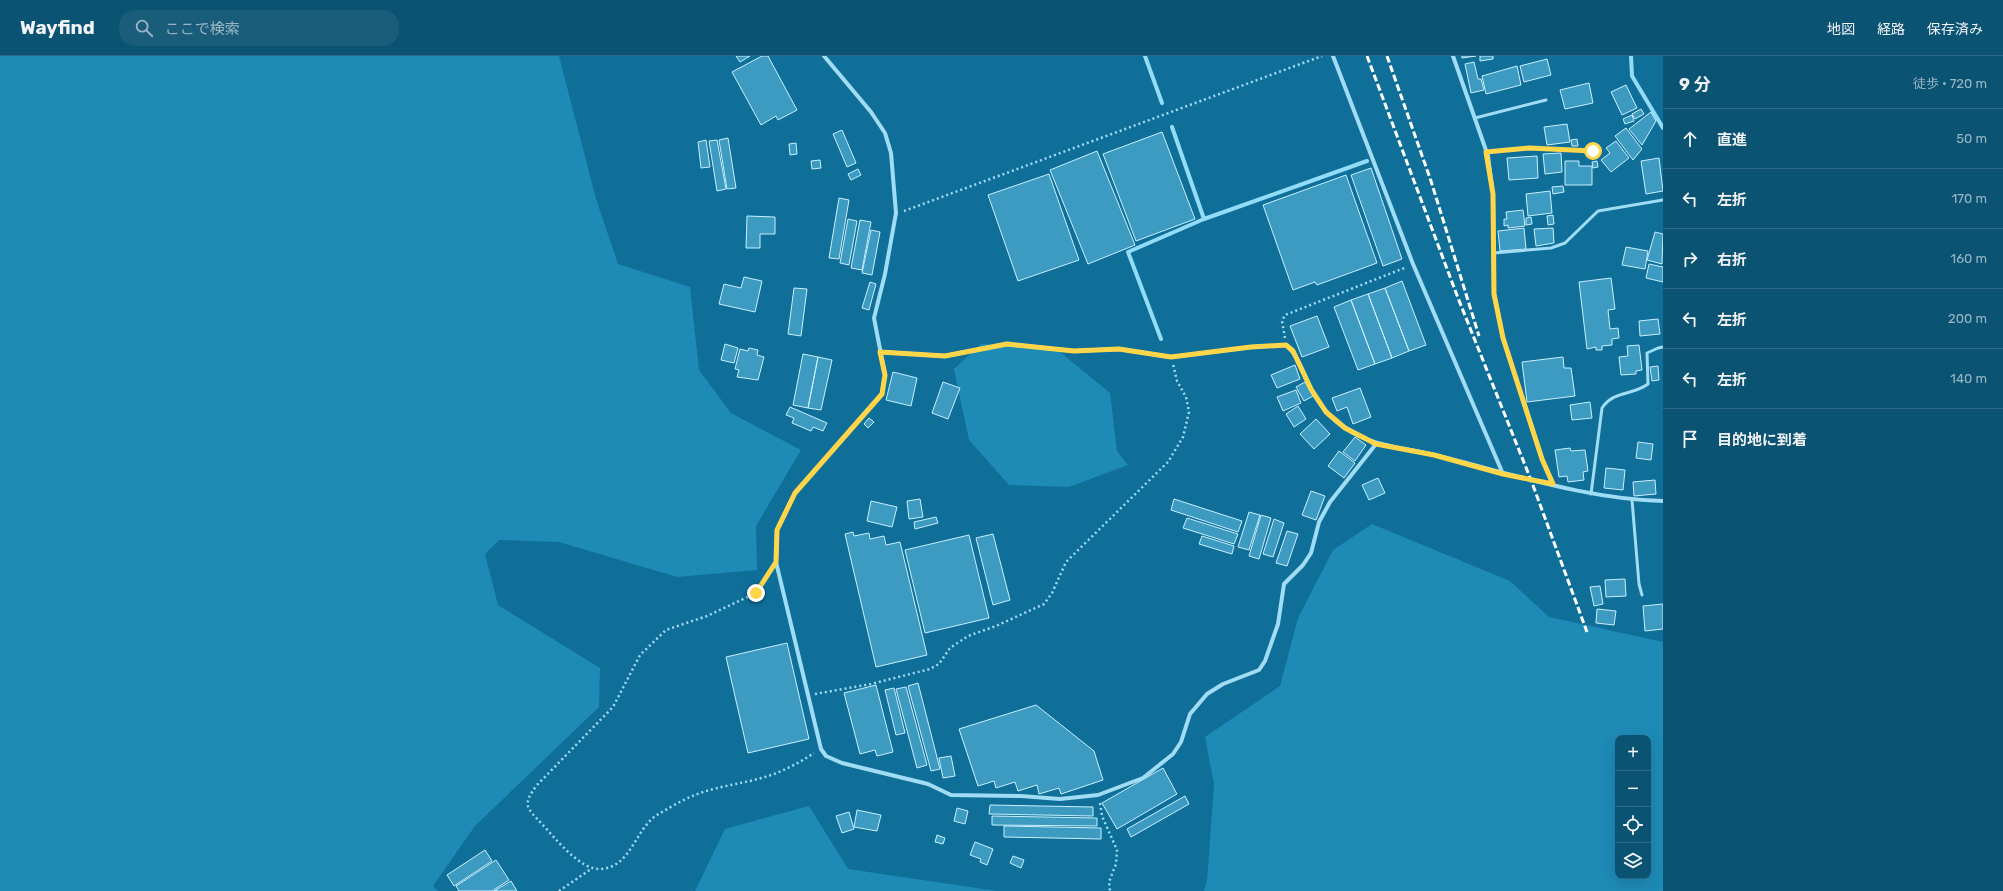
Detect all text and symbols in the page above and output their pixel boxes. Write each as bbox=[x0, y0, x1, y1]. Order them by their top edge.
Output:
search box bbox=[119, 10, 399, 46]
text: Wayfind bbox=[20, 16, 95, 39]
icon: search bbox=[133, 17, 155, 39]
text: ここで検索 bbox=[165, 20, 240, 38]
text: 地図 bbox=[1827, 21, 1855, 38]
text: 経路 bbox=[1877, 21, 1905, 38]
text: 保存済み bbox=[1927, 21, 1983, 38]
text: 9 分 bbox=[1679, 74, 1711, 94]
text: 徒歩 · 720 m bbox=[1913, 76, 1987, 91]
icon: ahead bbox=[1679, 128, 1701, 150]
text: 直進 bbox=[1717, 131, 1747, 149]
text: 50 m bbox=[1956, 131, 1987, 146]
route start bbox=[1584, 142, 1602, 160]
icon: left bbox=[1679, 188, 1701, 210]
text: 左折 bbox=[1717, 191, 1747, 209]
text: 170 m bbox=[1952, 191, 1987, 206]
icon: right bbox=[1679, 248, 1701, 270]
text: 右折 bbox=[1717, 251, 1747, 269]
text: 160 m bbox=[1951, 251, 1987, 266]
icon: left bbox=[1679, 308, 1701, 330]
text: 左折 bbox=[1717, 311, 1747, 329]
text: 200 m bbox=[1948, 311, 1987, 326]
icon: left bbox=[1679, 368, 1701, 390]
text: 左折 bbox=[1717, 371, 1747, 389]
text: 140 m bbox=[1950, 371, 1987, 386]
icon: arrive bbox=[1679, 428, 1701, 450]
text: 目的地に到着 bbox=[1717, 431, 1807, 449]
route end bbox=[747, 584, 765, 602]
map controls bbox=[1615, 735, 1651, 879]
button: + bbox=[1615, 735, 1651, 771]
button: − bbox=[1615, 771, 1651, 807]
button: locate bbox=[1615, 807, 1651, 843]
button: layers bbox=[1615, 843, 1651, 879]

